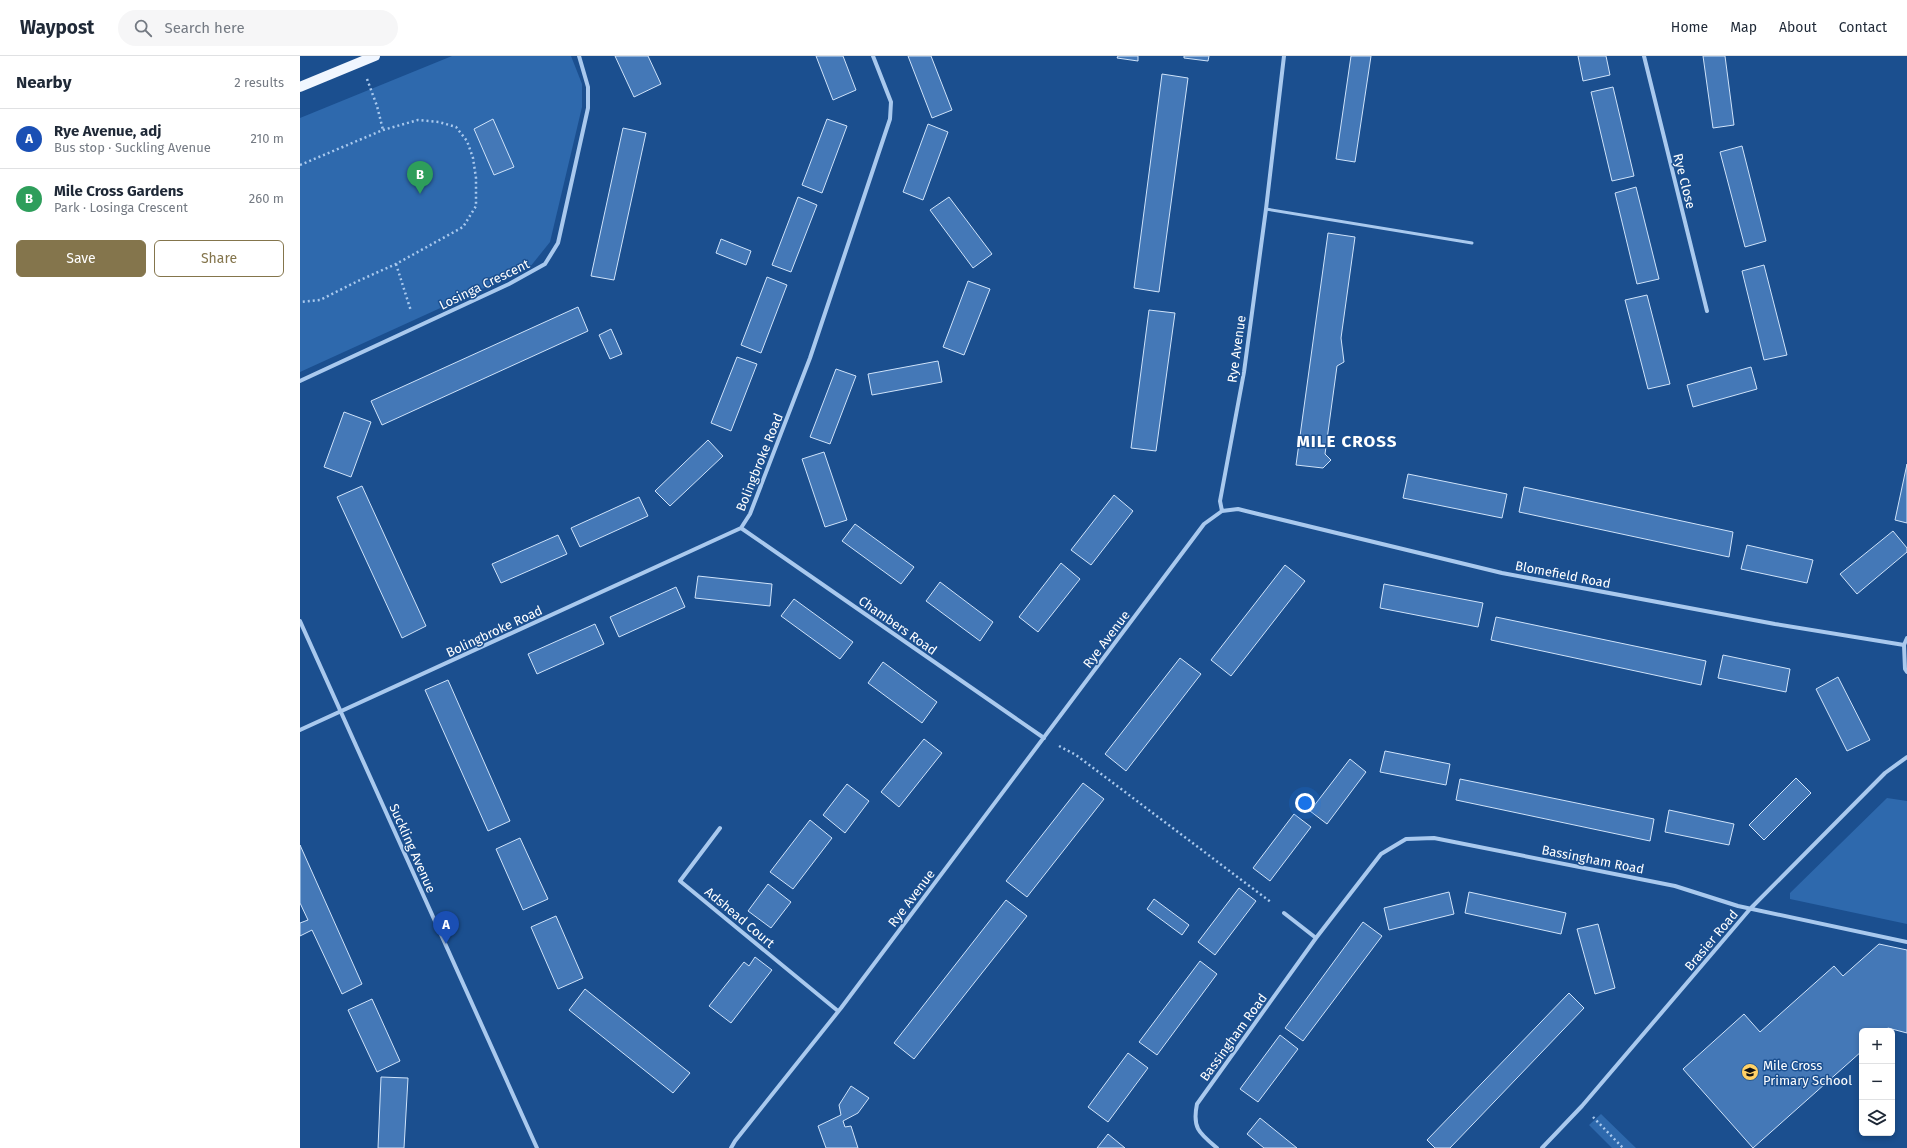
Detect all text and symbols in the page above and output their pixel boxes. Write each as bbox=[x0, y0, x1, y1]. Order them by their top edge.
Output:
search box bbox=[118, 10, 398, 46]
text: Waypost bbox=[20, 16, 94, 39]
icon: search bbox=[132, 17, 154, 39]
text: Search here bbox=[164, 19, 245, 37]
text: Home bbox=[1671, 19, 1708, 36]
text: Map bbox=[1730, 19, 1757, 36]
text: About bbox=[1779, 19, 1817, 36]
text: Contact bbox=[1839, 19, 1887, 36]
text: Nearby bbox=[16, 72, 71, 93]
text: 2 results bbox=[234, 75, 284, 90]
text: Rye Avenue, adj bbox=[54, 122, 161, 140]
text: A bbox=[25, 131, 33, 146]
text: 210 m bbox=[250, 131, 284, 146]
text: Bus stop · Suckling Avenue bbox=[54, 140, 211, 155]
street label: Rye Close bbox=[1670, 152, 1699, 210]
pin: B bbox=[407, 161, 433, 194]
text: Mile Cross Gardens bbox=[54, 182, 184, 200]
text: B bbox=[25, 191, 33, 206]
text: 260 m bbox=[249, 191, 284, 206]
text: Park · Losinga Crescent bbox=[54, 200, 188, 215]
button: Save bbox=[16, 240, 146, 277]
button: Share bbox=[154, 240, 284, 277]
street label: Losinga Crescent bbox=[437, 256, 532, 313]
street label: Rye Avenue bbox=[1224, 314, 1249, 384]
street label: Bolingbroke Road bbox=[733, 411, 786, 513]
district label: MILE CROSS bbox=[1296, 431, 1398, 452]
street label: Blomefield Road bbox=[1514, 558, 1612, 591]
street label: Chambers Road bbox=[856, 593, 940, 658]
street label: Bolingbroke Road bbox=[444, 603, 545, 660]
street label: Rye Avenue bbox=[1080, 608, 1133, 671]
your location bbox=[1295, 793, 1315, 813]
street label: Suckling Avenue bbox=[386, 801, 439, 895]
street label: Bassingham Road bbox=[1540, 842, 1645, 877]
street label: Rye Avenue bbox=[885, 867, 938, 930]
street label: Adshead Court bbox=[702, 884, 778, 951]
street label: Brasier Road bbox=[1682, 907, 1741, 974]
pin: A bbox=[433, 911, 459, 944]
street label: Bassingham Road bbox=[1197, 991, 1270, 1084]
map controls bbox=[1859, 1028, 1895, 1136]
button: + bbox=[1859, 1028, 1895, 1064]
place label: Mile Cross Primary School bbox=[1763, 1058, 1852, 1088]
school or university icon: Mile Cross Primary School bbox=[1740, 1062, 1760, 1082]
button: − bbox=[1859, 1064, 1895, 1100]
button: layers bbox=[1859, 1100, 1895, 1136]

